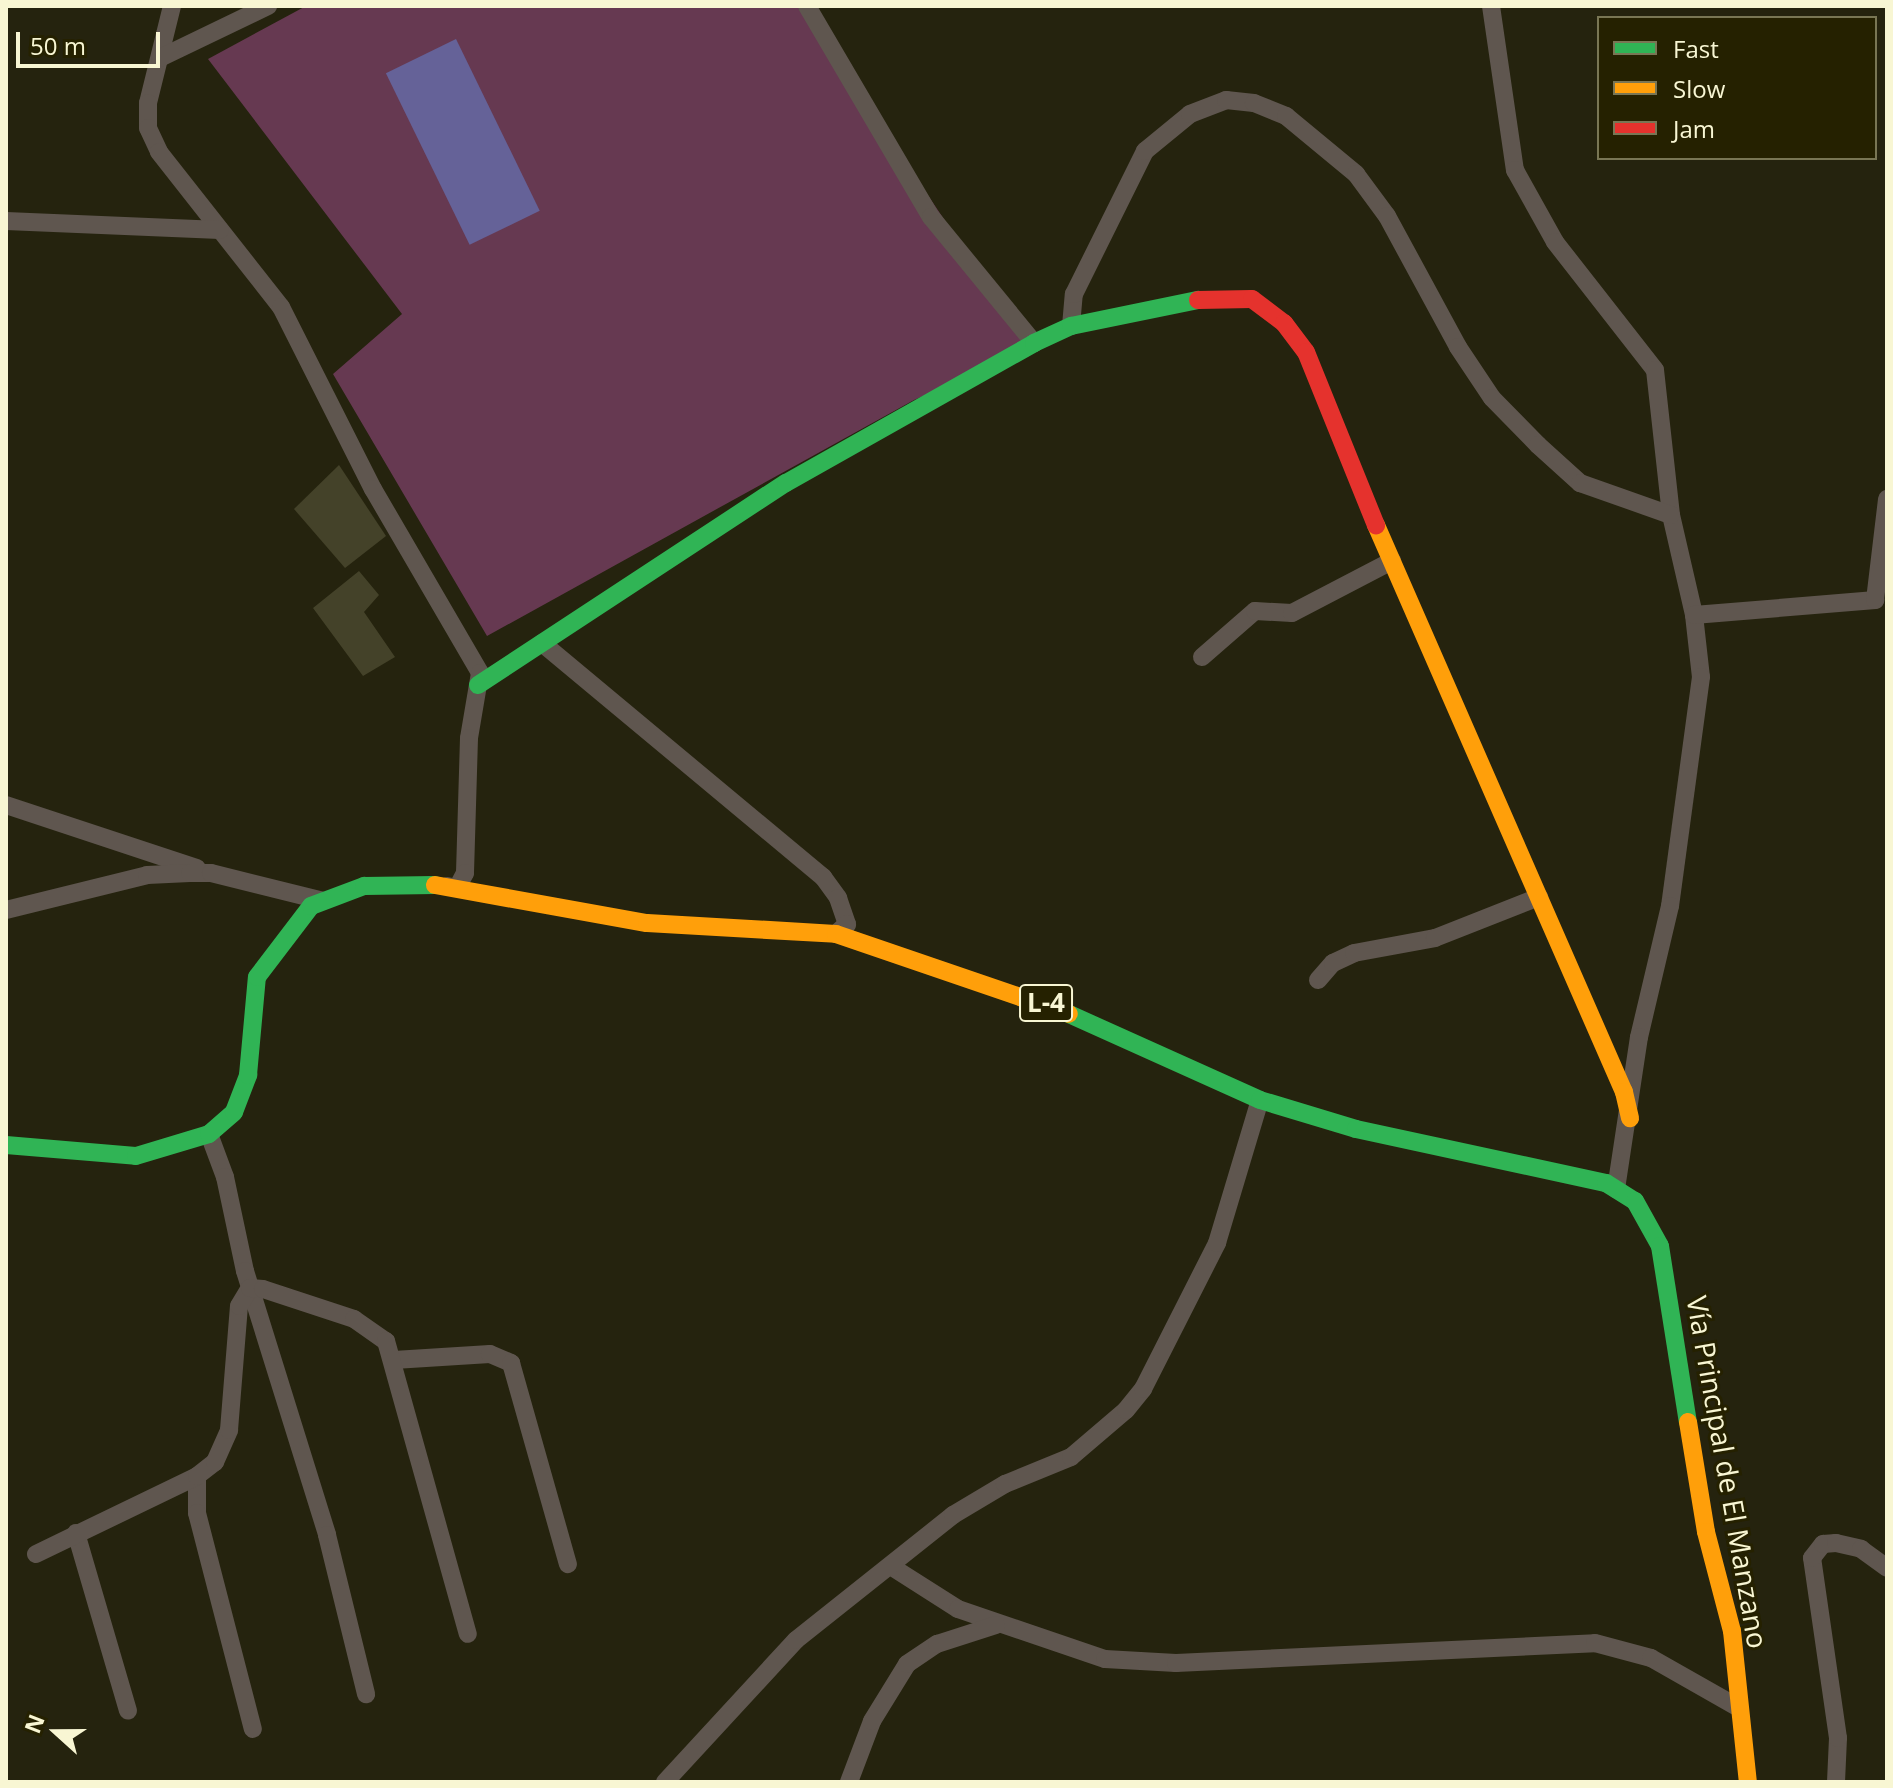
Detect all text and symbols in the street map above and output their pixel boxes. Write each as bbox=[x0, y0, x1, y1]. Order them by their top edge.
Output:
scale bar bbox=[20, 16, 164, 66]
legend bbox=[1597, 16, 1877, 160]
text: 50 m bbox=[30, 29, 86, 62]
text: Fast bbox=[1673, 32, 1719, 65]
text: Slow bbox=[1673, 72, 1725, 105]
text: Jam bbox=[1673, 112, 1715, 145]
road number: L-4 bbox=[1018, 981, 1074, 1025]
street label: Vía Principal de El Manzano bbox=[1680, 1293, 1776, 1651]
north arrow bbox=[16, 1692, 96, 1772]
text: N bbox=[16, 1710, 51, 1737]

